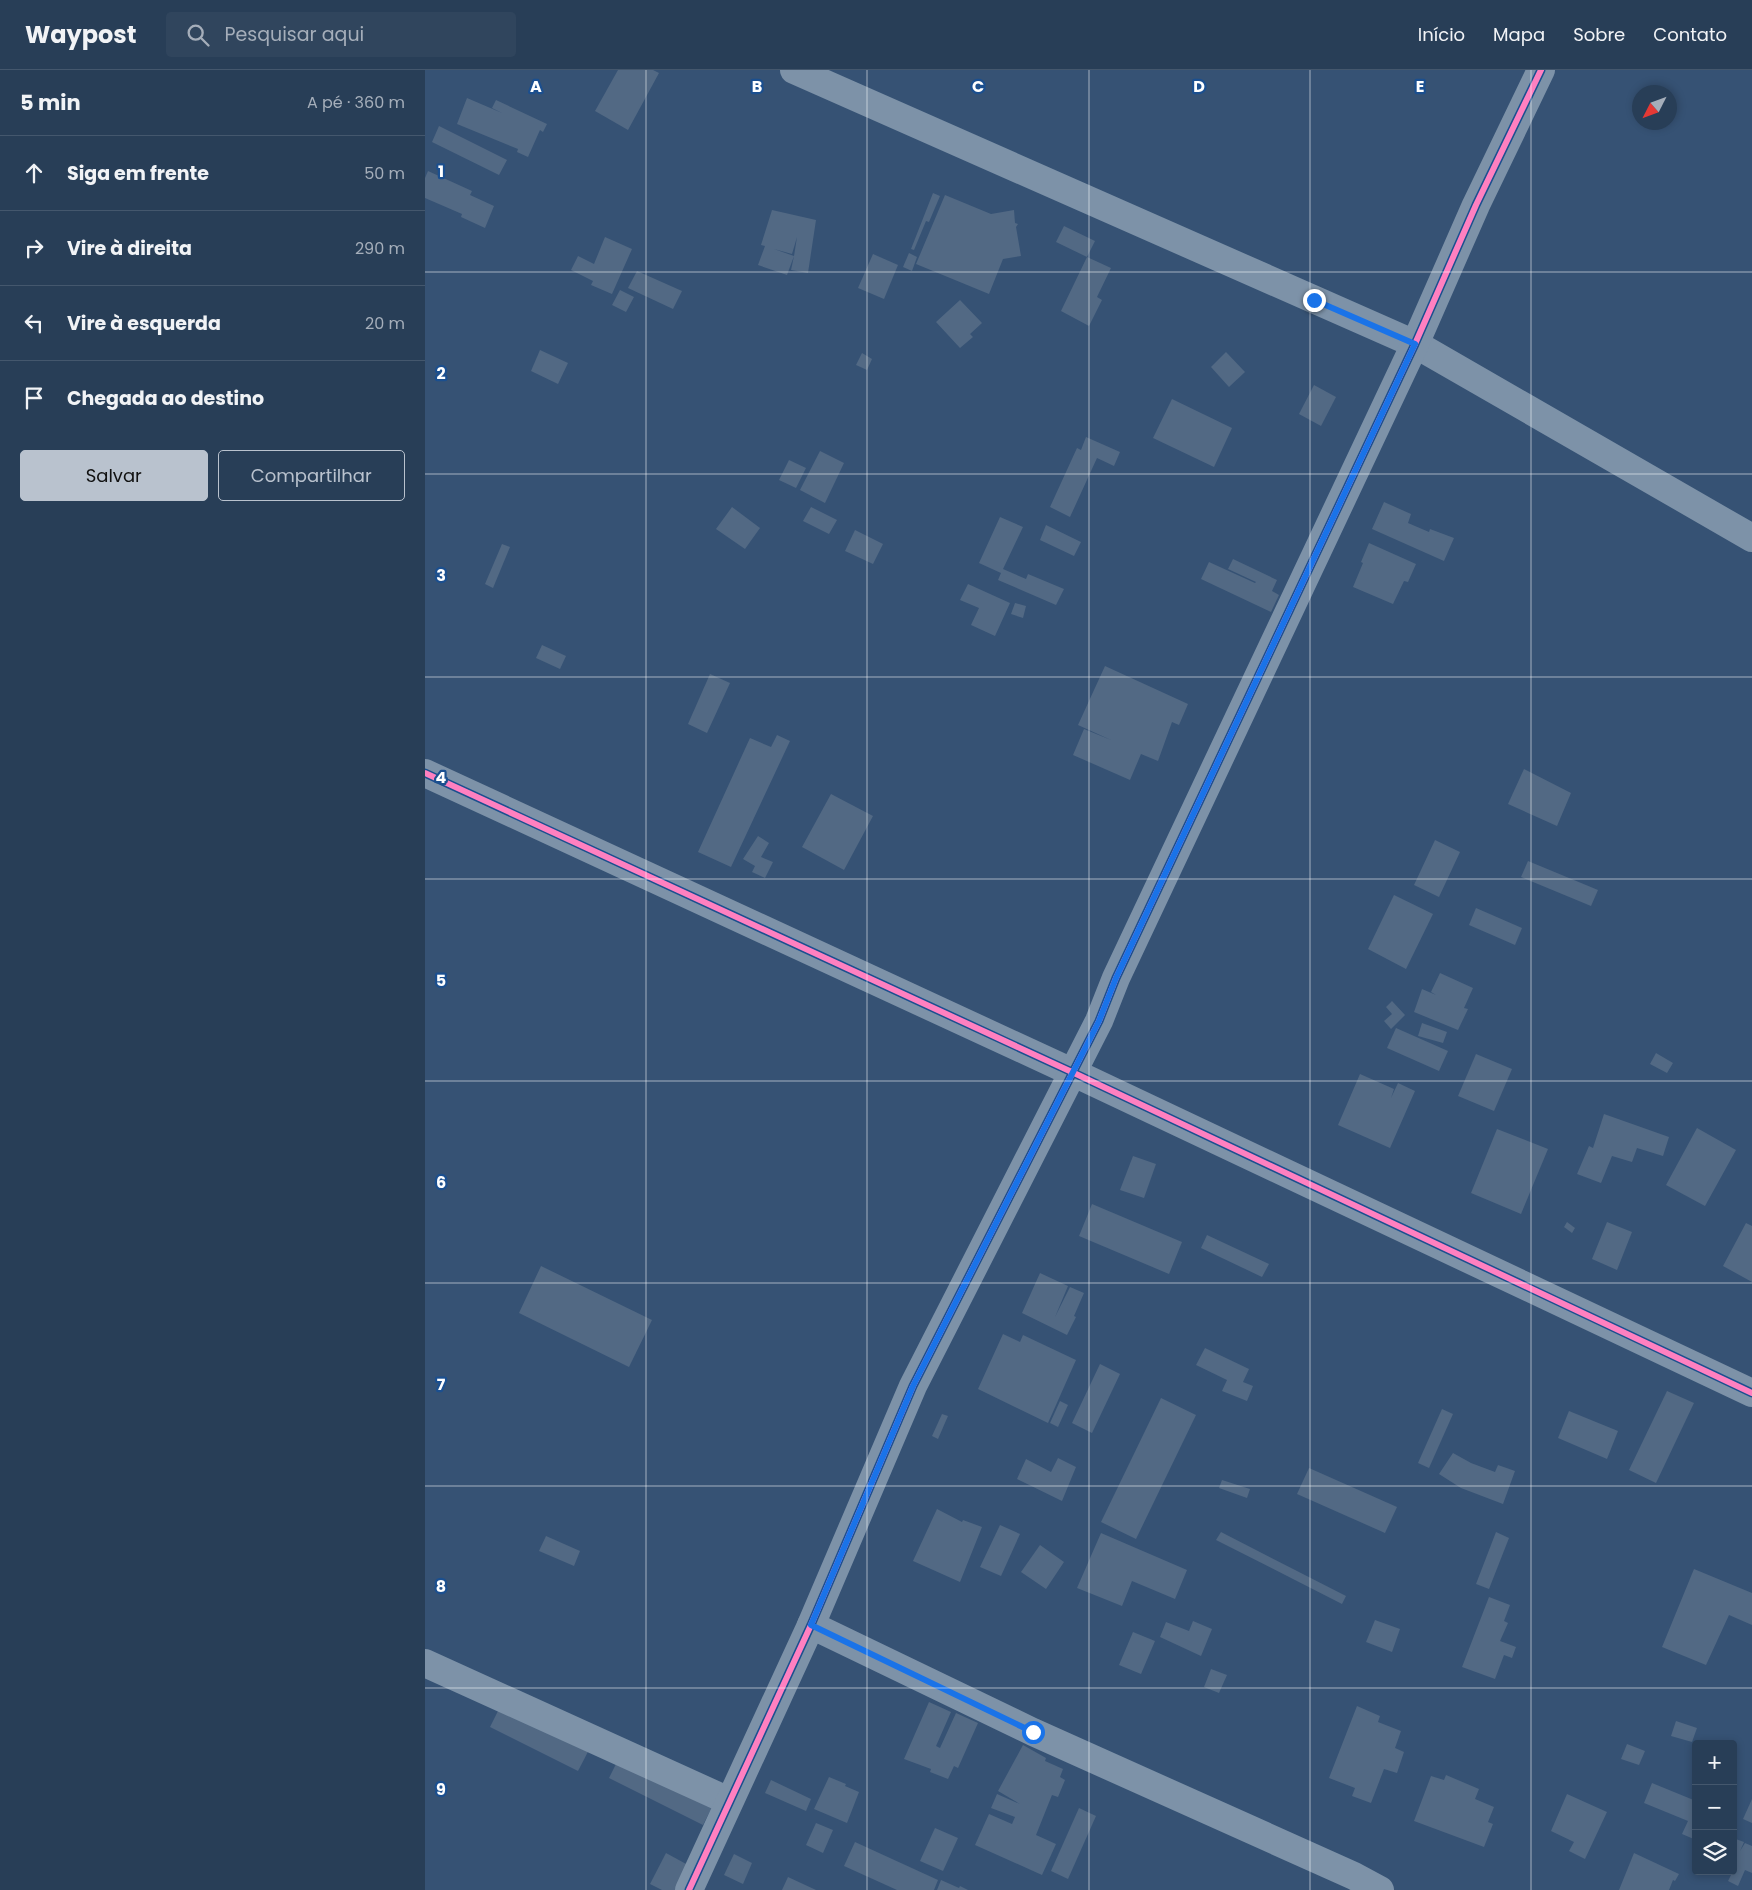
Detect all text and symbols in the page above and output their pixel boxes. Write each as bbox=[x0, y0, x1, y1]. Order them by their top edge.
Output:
search box bbox=[166, 12, 516, 57]
text: Waypost bbox=[25, 18, 136, 51]
icon: search bbox=[184, 21, 212, 49]
text: Pesquisar aqui bbox=[224, 21, 364, 48]
text: Início bbox=[1418, 22, 1465, 47]
text: Mapa bbox=[1493, 22, 1545, 47]
text: Sobre bbox=[1573, 22, 1625, 47]
text: Contato bbox=[1653, 22, 1727, 47]
text: A bbox=[530, 75, 542, 98]
text: B bbox=[752, 75, 762, 98]
text: C bbox=[972, 75, 984, 98]
text: D bbox=[1193, 75, 1205, 98]
text: E bbox=[1416, 75, 1424, 98]
north arrow bbox=[1632, 85, 1677, 130]
text: 5 min bbox=[20, 88, 81, 117]
text: A pé · 360 m bbox=[307, 91, 405, 114]
icon: ahead bbox=[20, 159, 48, 187]
text: Siga em frente bbox=[67, 160, 209, 187]
text: 1 bbox=[438, 160, 444, 183]
text: 50 m bbox=[364, 162, 405, 185]
icon: right bbox=[20, 234, 48, 262]
text: Vire à direita bbox=[67, 235, 192, 262]
text: 290 m bbox=[355, 237, 405, 260]
route end bbox=[1303, 289, 1326, 312]
icon: left bbox=[20, 309, 48, 337]
text: Vire à esquerda bbox=[67, 310, 221, 337]
text: 20 m bbox=[365, 312, 405, 335]
text: 2 bbox=[436, 362, 446, 385]
icon: arrive bbox=[20, 384, 48, 412]
text: Chegada ao destino bbox=[67, 385, 264, 412]
button: Salvar bbox=[20, 450, 208, 501]
button: Compartilhar bbox=[218, 450, 405, 501]
text: 3 bbox=[436, 564, 446, 587]
text: 4 bbox=[436, 766, 447, 789]
text: 5 bbox=[436, 969, 446, 992]
text: 6 bbox=[436, 1171, 446, 1194]
text: 7 bbox=[437, 1373, 446, 1396]
text: 8 bbox=[436, 1575, 446, 1598]
route start bbox=[1022, 1721, 1045, 1744]
map controls bbox=[1692, 1740, 1737, 1875]
button: + bbox=[1692, 1740, 1737, 1785]
text: 9 bbox=[436, 1778, 446, 1801]
button: − bbox=[1692, 1785, 1737, 1830]
button: layers bbox=[1692, 1830, 1737, 1875]

